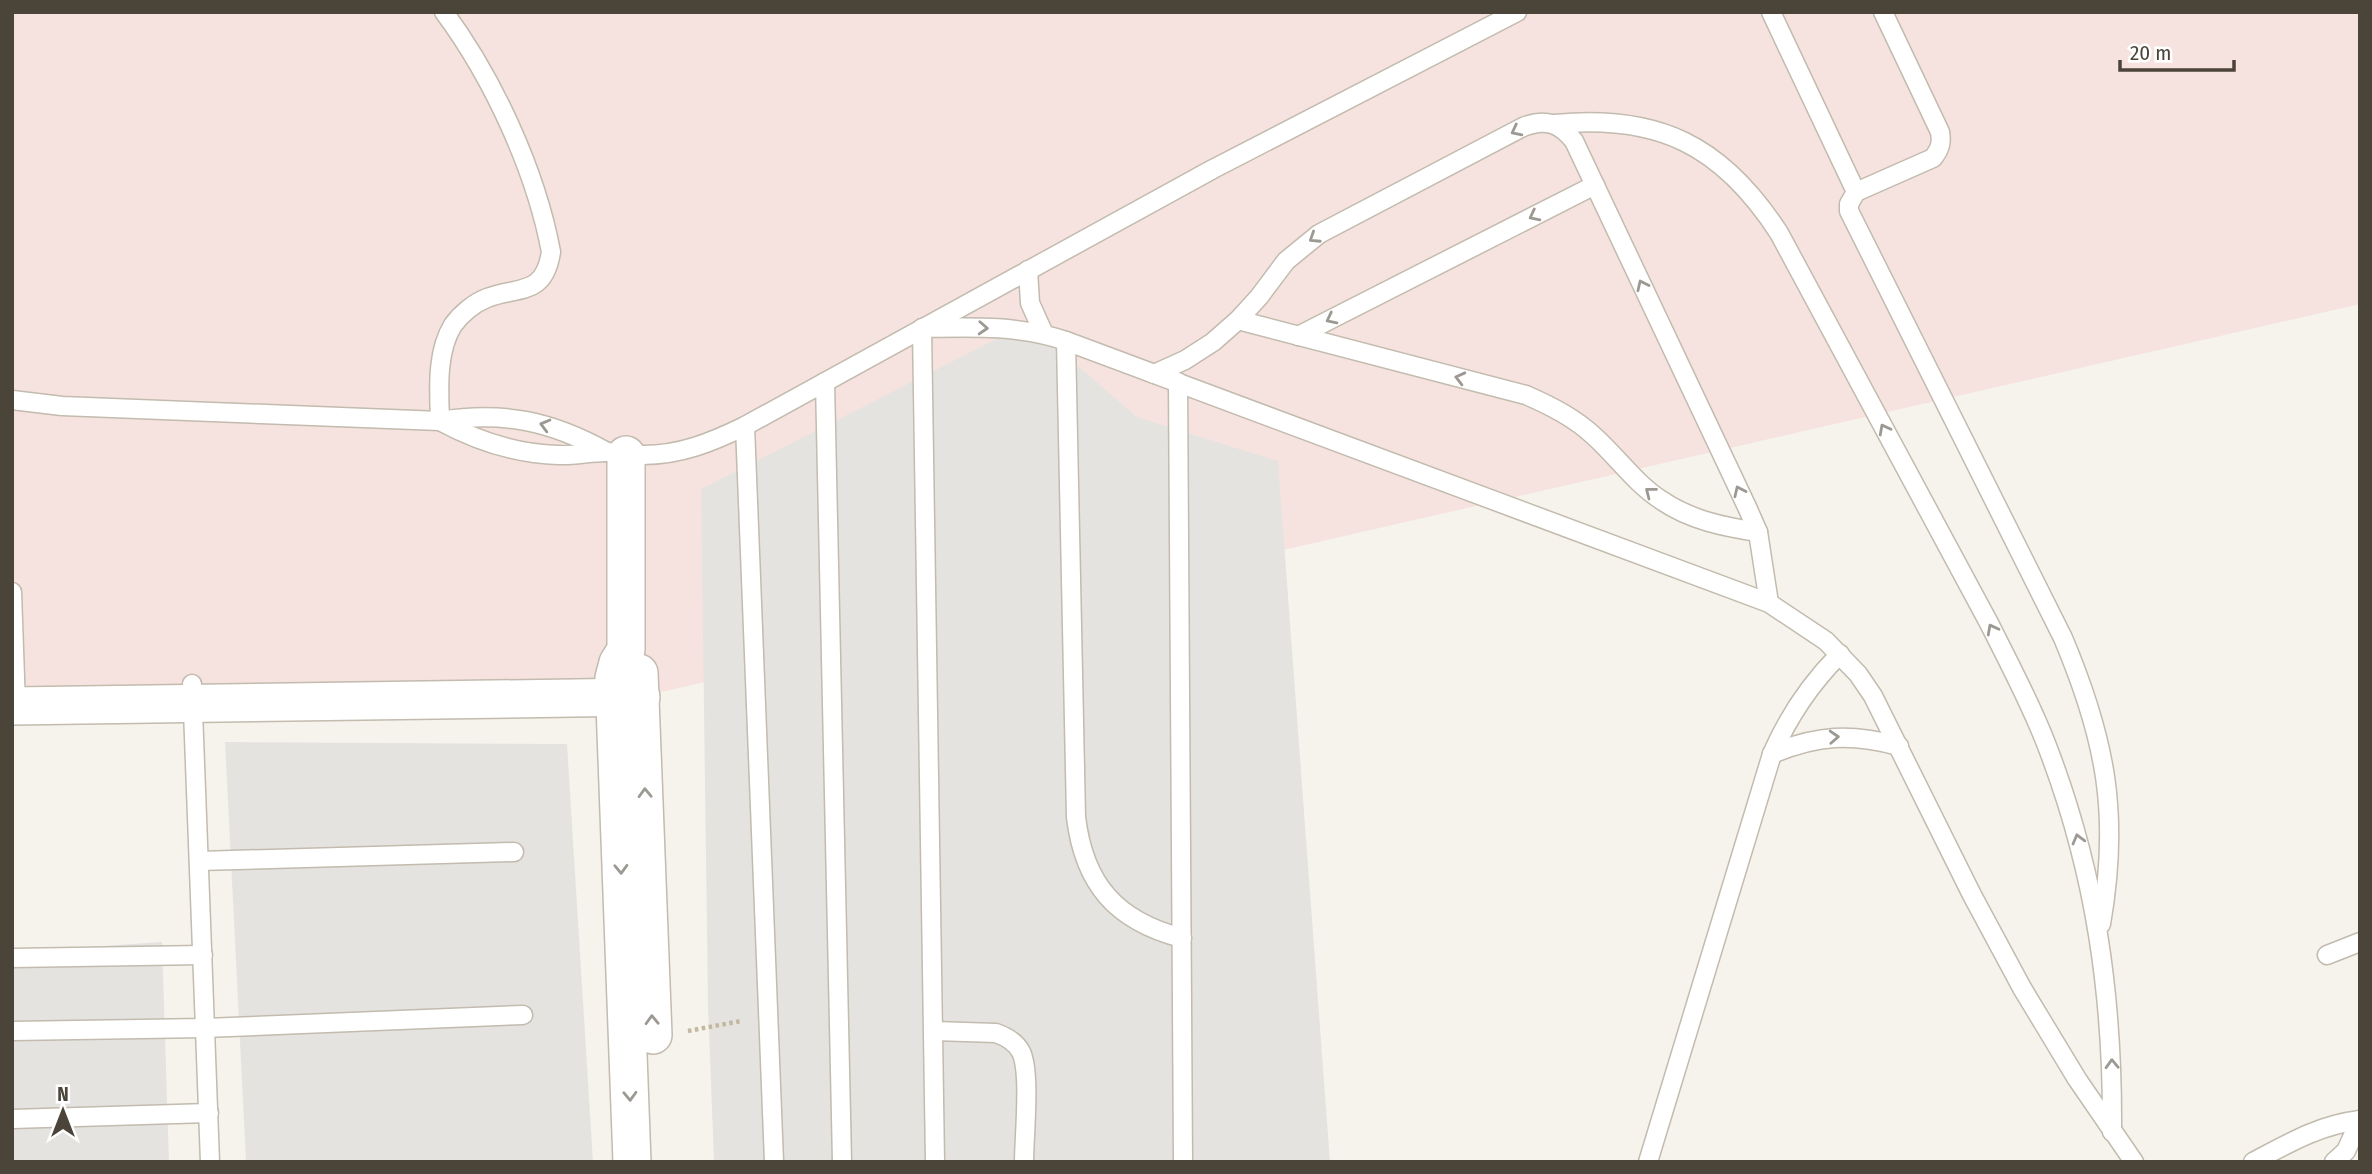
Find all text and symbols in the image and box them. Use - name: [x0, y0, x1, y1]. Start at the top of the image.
- scale bar: [2120, 28, 2234, 72]
- text: 20 m: [2130, 40, 2171, 66]
- one-way arrow: [1510, 123, 1523, 137]
- one-way arrow: [1529, 208, 1541, 221]
- one-way arrow: [1309, 229, 1322, 242]
- one-way arrow: [1636, 280, 1650, 292]
- one-way arrow: [1326, 311, 1338, 325]
- one-way arrow: [978, 321, 989, 336]
- one-way arrow: [1454, 372, 1466, 386]
- one-way arrow: [539, 418, 551, 433]
- one-way arrow: [1879, 424, 1892, 436]
- one-way arrow: [1733, 486, 1747, 498]
- one-way arrow: [1645, 487, 1658, 500]
- one-way arrow: [1986, 624, 2000, 637]
- one-way arrow: [1829, 730, 1840, 745]
- one-way arrow: [637, 787, 652, 798]
- one-way arrow: [2071, 834, 2086, 846]
- one-way arrow: [613, 864, 628, 875]
- one-way arrow: [645, 1014, 660, 1025]
- one-way arrow: [2104, 1058, 2119, 1069]
- north arrow: [28, 1076, 98, 1146]
- text: N: [57, 1083, 69, 1106]
- one-way arrow: [622, 1091, 637, 1102]

